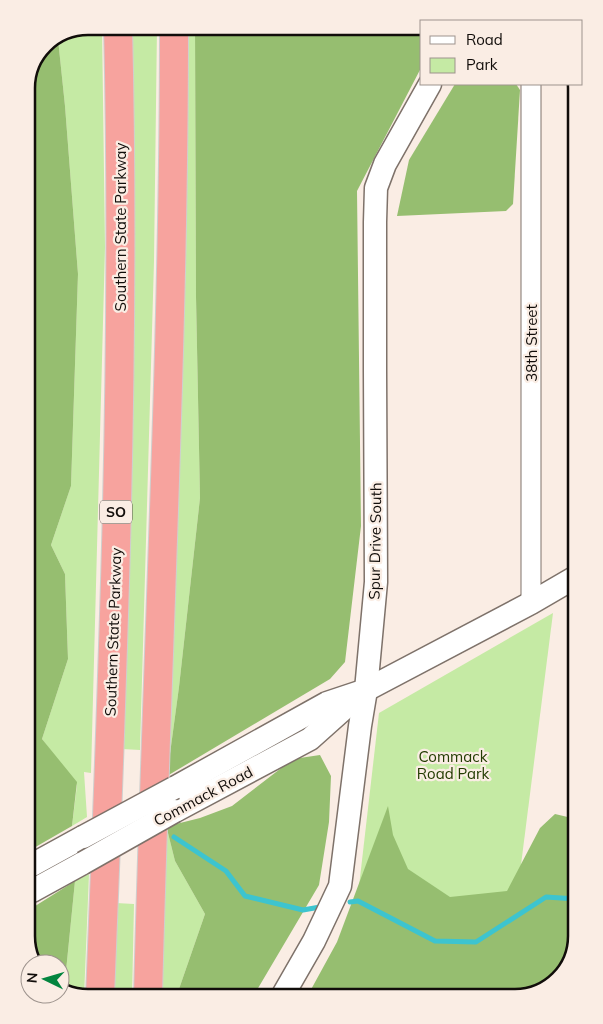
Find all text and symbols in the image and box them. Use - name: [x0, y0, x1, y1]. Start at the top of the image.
- legend: [420, 20, 583, 85]
- text: Road: [466, 30, 503, 49]
- text: Park: [466, 55, 498, 74]
- street label: Southern State Parkway: [111, 143, 130, 311]
- street label: 38th Street: [522, 304, 541, 382]
- street label: Spur Drive South: [364, 482, 386, 600]
- road number: SO: [100, 501, 132, 524]
- street label: Southern State Parkway: [101, 547, 125, 717]
- park label: Commack Road Park: [417, 747, 489, 783]
- street label: Commack Road: [150, 762, 256, 830]
- north arrow: [20, 954, 70, 1004]
- text: N: [23, 972, 41, 984]

